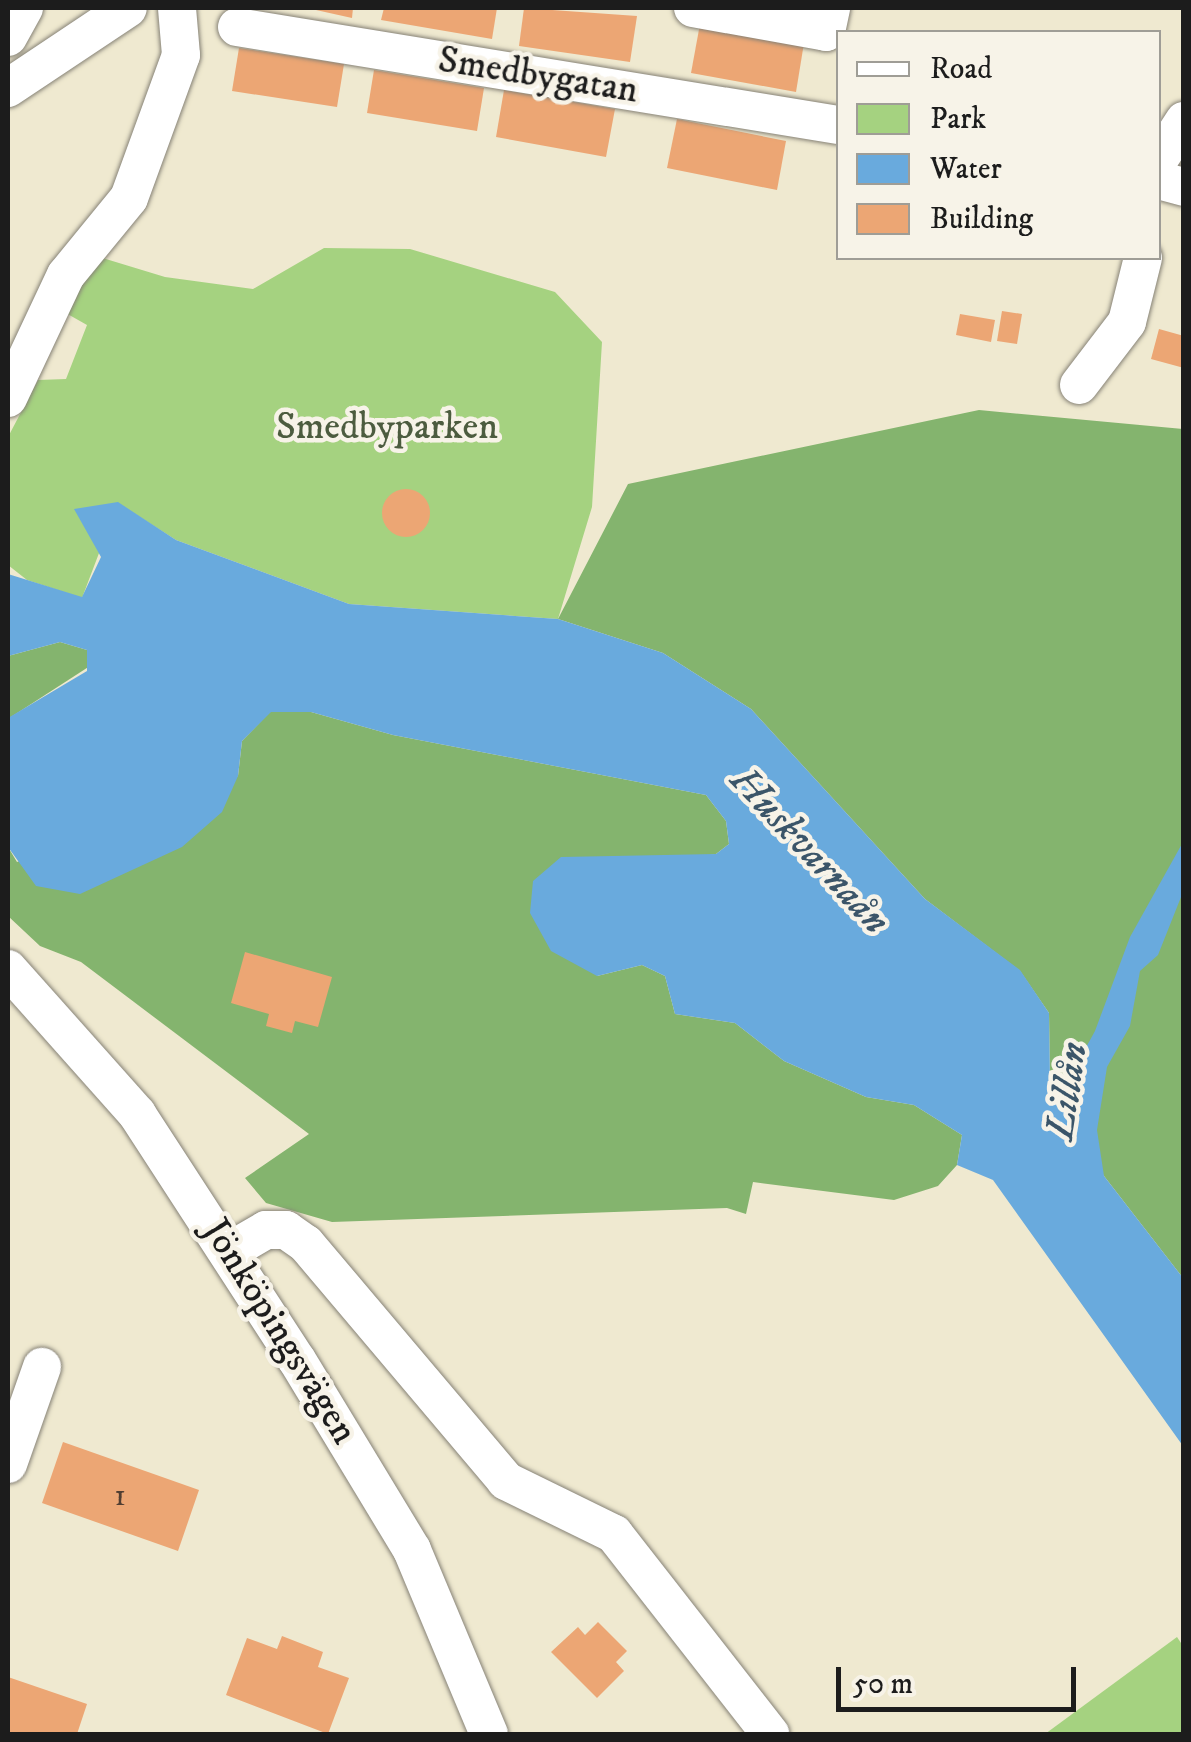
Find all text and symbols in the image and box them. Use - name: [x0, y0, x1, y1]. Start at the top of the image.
- legend: [836, 30, 1161, 260]
- street label: Smedbygatan: [435, 38, 641, 114]
- text: Road: [930, 51, 992, 88]
- text: Park: [930, 101, 986, 138]
- text: Water: [930, 151, 1002, 188]
- text: Building: [930, 201, 1033, 238]
- park label: Smedbyparken: [276, 405, 498, 451]
- water label: Huskvarnaån: [719, 757, 899, 945]
- water label: Lillån: [1037, 1039, 1099, 1143]
- street label: Jönköpingsvägen: [192, 1211, 366, 1453]
- house number: 1: [114, 1477, 126, 1515]
- scale bar: [841, 1647, 1081, 1709]
- text: 50 m: [853, 1666, 913, 1703]

